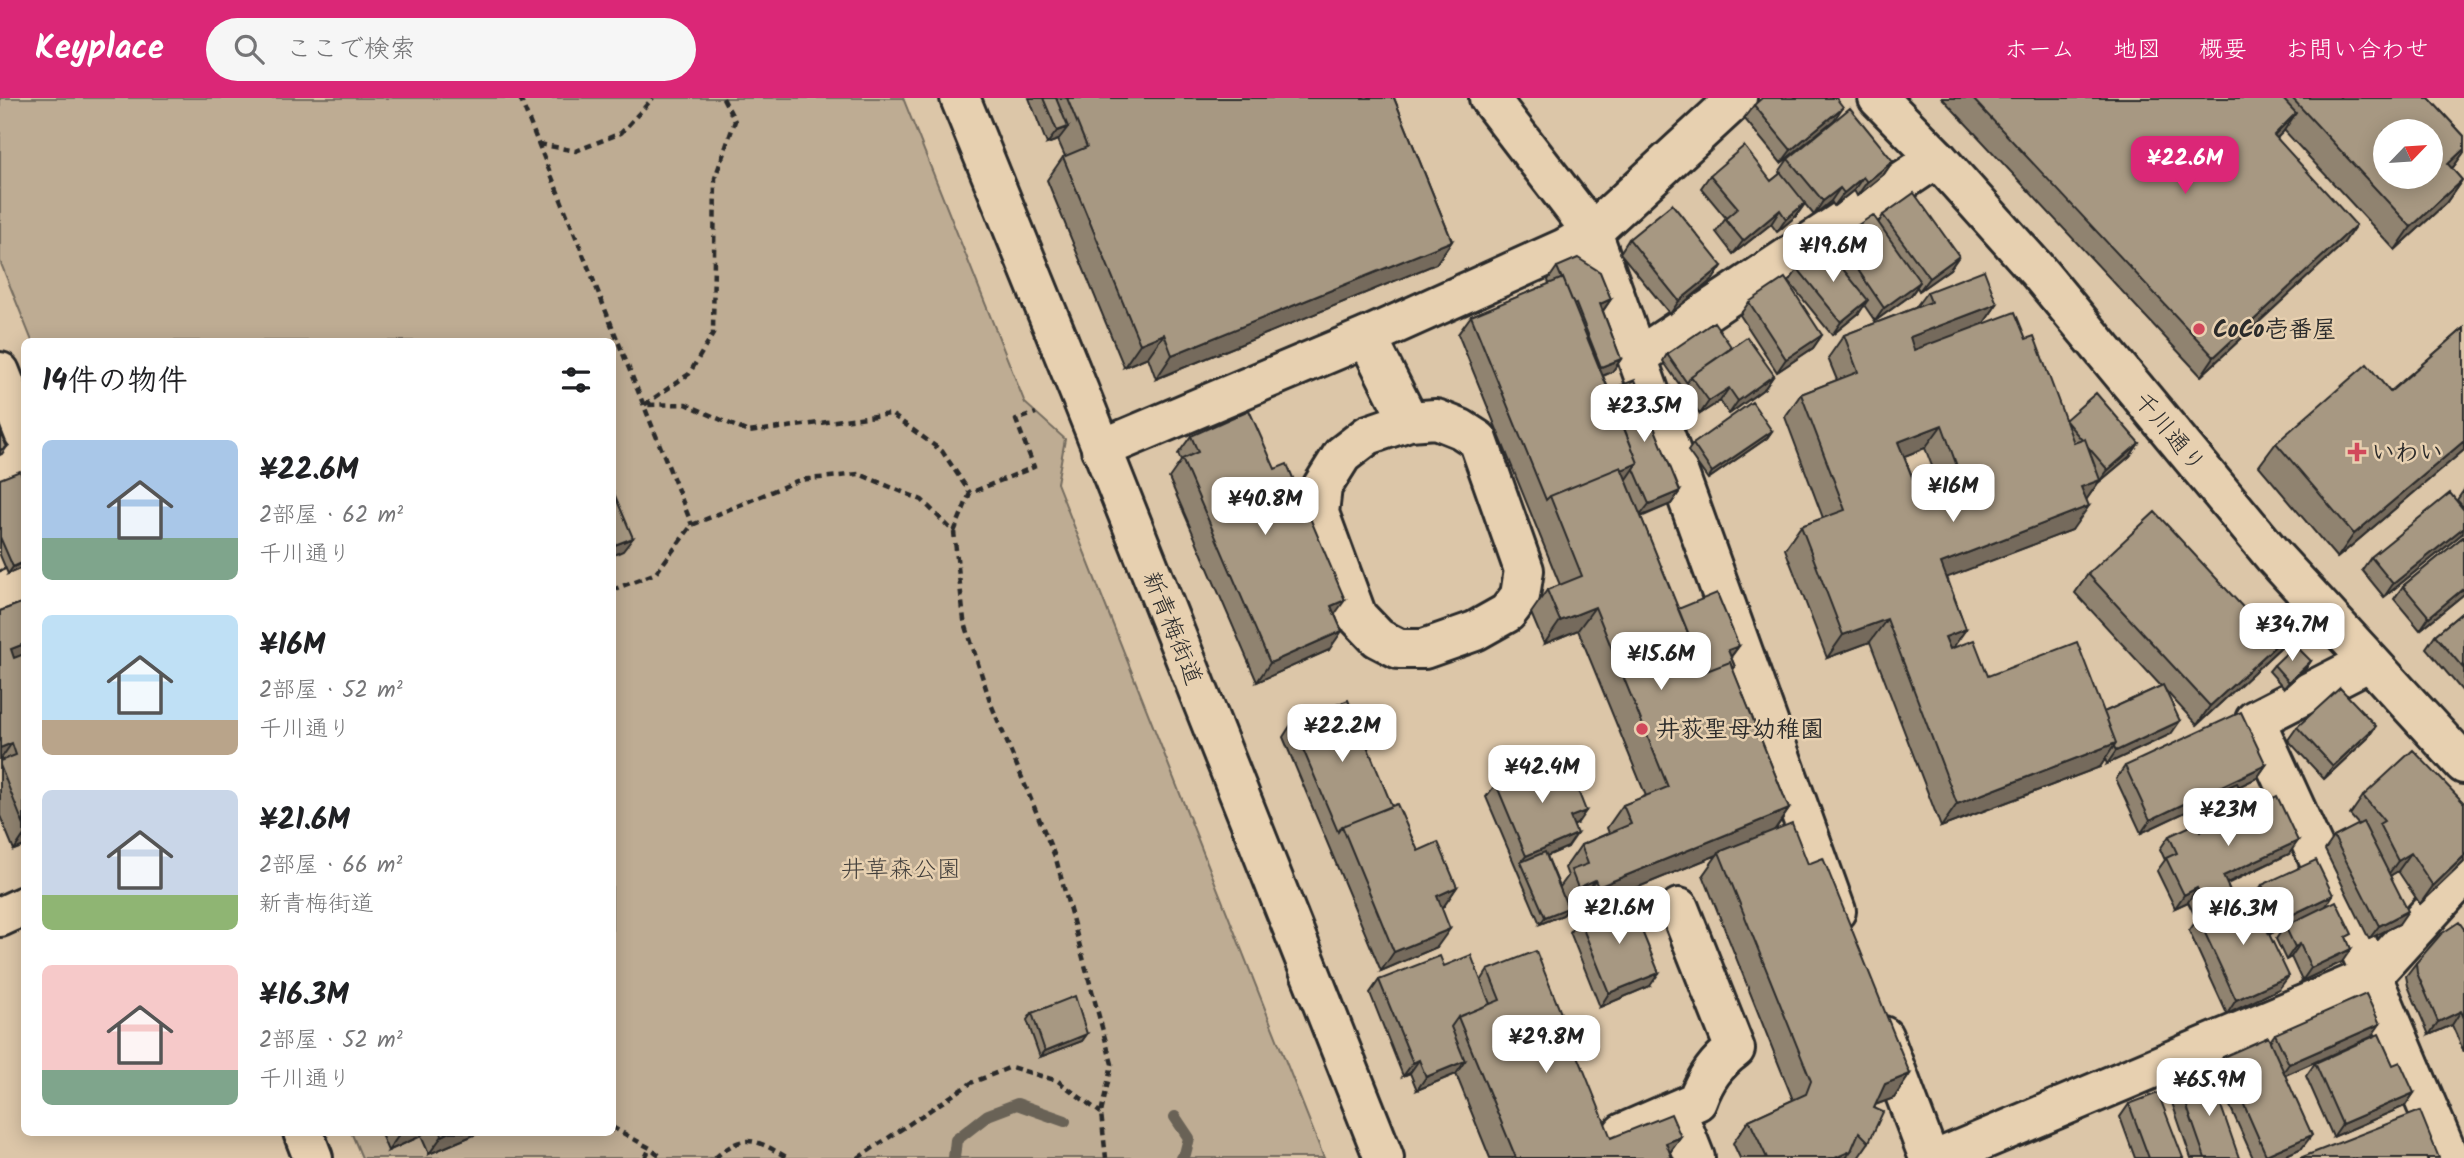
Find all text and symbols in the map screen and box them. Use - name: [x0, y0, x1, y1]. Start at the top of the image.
- search box: [206, 18, 696, 81]
- text: Keyplace: [35, 23, 164, 76]
- text: ここで検索: [286, 29, 416, 71]
- icon: search: [230, 30, 268, 68]
- text: ホーム: [2004, 31, 2075, 70]
- text: 地図: [2113, 31, 2161, 70]
- text: 概要: [2199, 31, 2247, 70]
- text: お問い合わせ: [2285, 31, 2429, 70]
- north arrow: [2373, 119, 2443, 189]
- map controls: [2373, 119, 2443, 189]
- pin: ¥22.6M: [2128, 136, 2242, 196]
- text: ¥22.6M: [2147, 141, 2223, 177]
- pin: ¥19.6M: [1776, 225, 1890, 284]
- text: ¥19.6M: [1799, 229, 1867, 265]
- place label: CoCo壱番屋: [2213, 311, 2337, 350]
- marker: CoCo壱番屋: [2191, 321, 2207, 337]
- text: 14件の物件: [42, 358, 187, 406]
- icon: filters: [557, 361, 595, 399]
- pin: ¥23.5M: [1587, 384, 1701, 444]
- street label: 千川通り: [2123, 384, 2215, 482]
- text: ¥23.5M: [1607, 389, 1681, 425]
- place label: いわい: [2371, 434, 2443, 473]
- marker: いわい: [2349, 444, 2365, 460]
- text: ¥22.6M: [259, 447, 358, 495]
- pin: ¥16M: [1912, 464, 1994, 524]
- icon: home: [98, 468, 182, 552]
- text: ¥16M: [1928, 469, 1978, 505]
- pin: ¥40.8M: [1208, 478, 1322, 537]
- text: ¥40.8M: [1228, 482, 1302, 518]
- text: 2部屋 · 62 m²: [259, 498, 403, 534]
- text: 千川通り: [259, 537, 351, 573]
- street label: 新青梅街道: [1131, 566, 1212, 691]
- pin: ¥34.7M: [2235, 603, 2349, 663]
- text: ¥34.7M: [2256, 608, 2328, 644]
- text: ¥16M: [259, 622, 325, 670]
- pin: ¥15.6M: [1604, 632, 1718, 692]
- text: ¥15.6M: [1627, 637, 1695, 673]
- icon: home: [98, 643, 182, 727]
- text: 2部屋 · 52 m²: [259, 673, 403, 709]
- pin: ¥22.2M: [1285, 704, 1399, 764]
- text: ¥22.2M: [1303, 709, 1381, 745]
- place label: 井荻聖母幼稚園: [1656, 711, 1824, 750]
- text: 千川通り: [259, 712, 351, 748]
- marker: 井荻聖母幼稚園: [1634, 721, 1650, 737]
- pin: ¥42.4M: [1485, 746, 1599, 805]
- text: ¥42.4M: [1504, 750, 1580, 786]
- pin: ¥23M: [2187, 788, 2269, 848]
- text: ¥23M: [2199, 793, 2257, 829]
- text: ¥21.6M: [259, 797, 350, 845]
- icon: home: [98, 818, 182, 902]
- text: 2部屋 · 66 m²: [259, 848, 402, 884]
- park label: 井草森公園: [841, 851, 961, 890]
- pin: ¥21.6M: [1562, 886, 1676, 946]
- text: 新青梅街道: [259, 887, 374, 923]
- pin: ¥16.3M: [2186, 888, 2300, 947]
- text: ¥21.6M: [1584, 891, 1654, 927]
- text: ¥16.3M: [2209, 892, 2277, 928]
- text: ¥16.3M: [259, 972, 349, 1020]
- icon: home: [98, 993, 182, 1077]
- pin: ¥29.8M: [1489, 1016, 1603, 1075]
- text: ¥29.8M: [1508, 1020, 1584, 1056]
- text: 2部屋 · 52 m²: [259, 1023, 403, 1059]
- pin: ¥65.9M: [2152, 1058, 2266, 1118]
- text: 千川通り: [259, 1062, 351, 1098]
- text: ¥65.9M: [2173, 1063, 2245, 1099]

